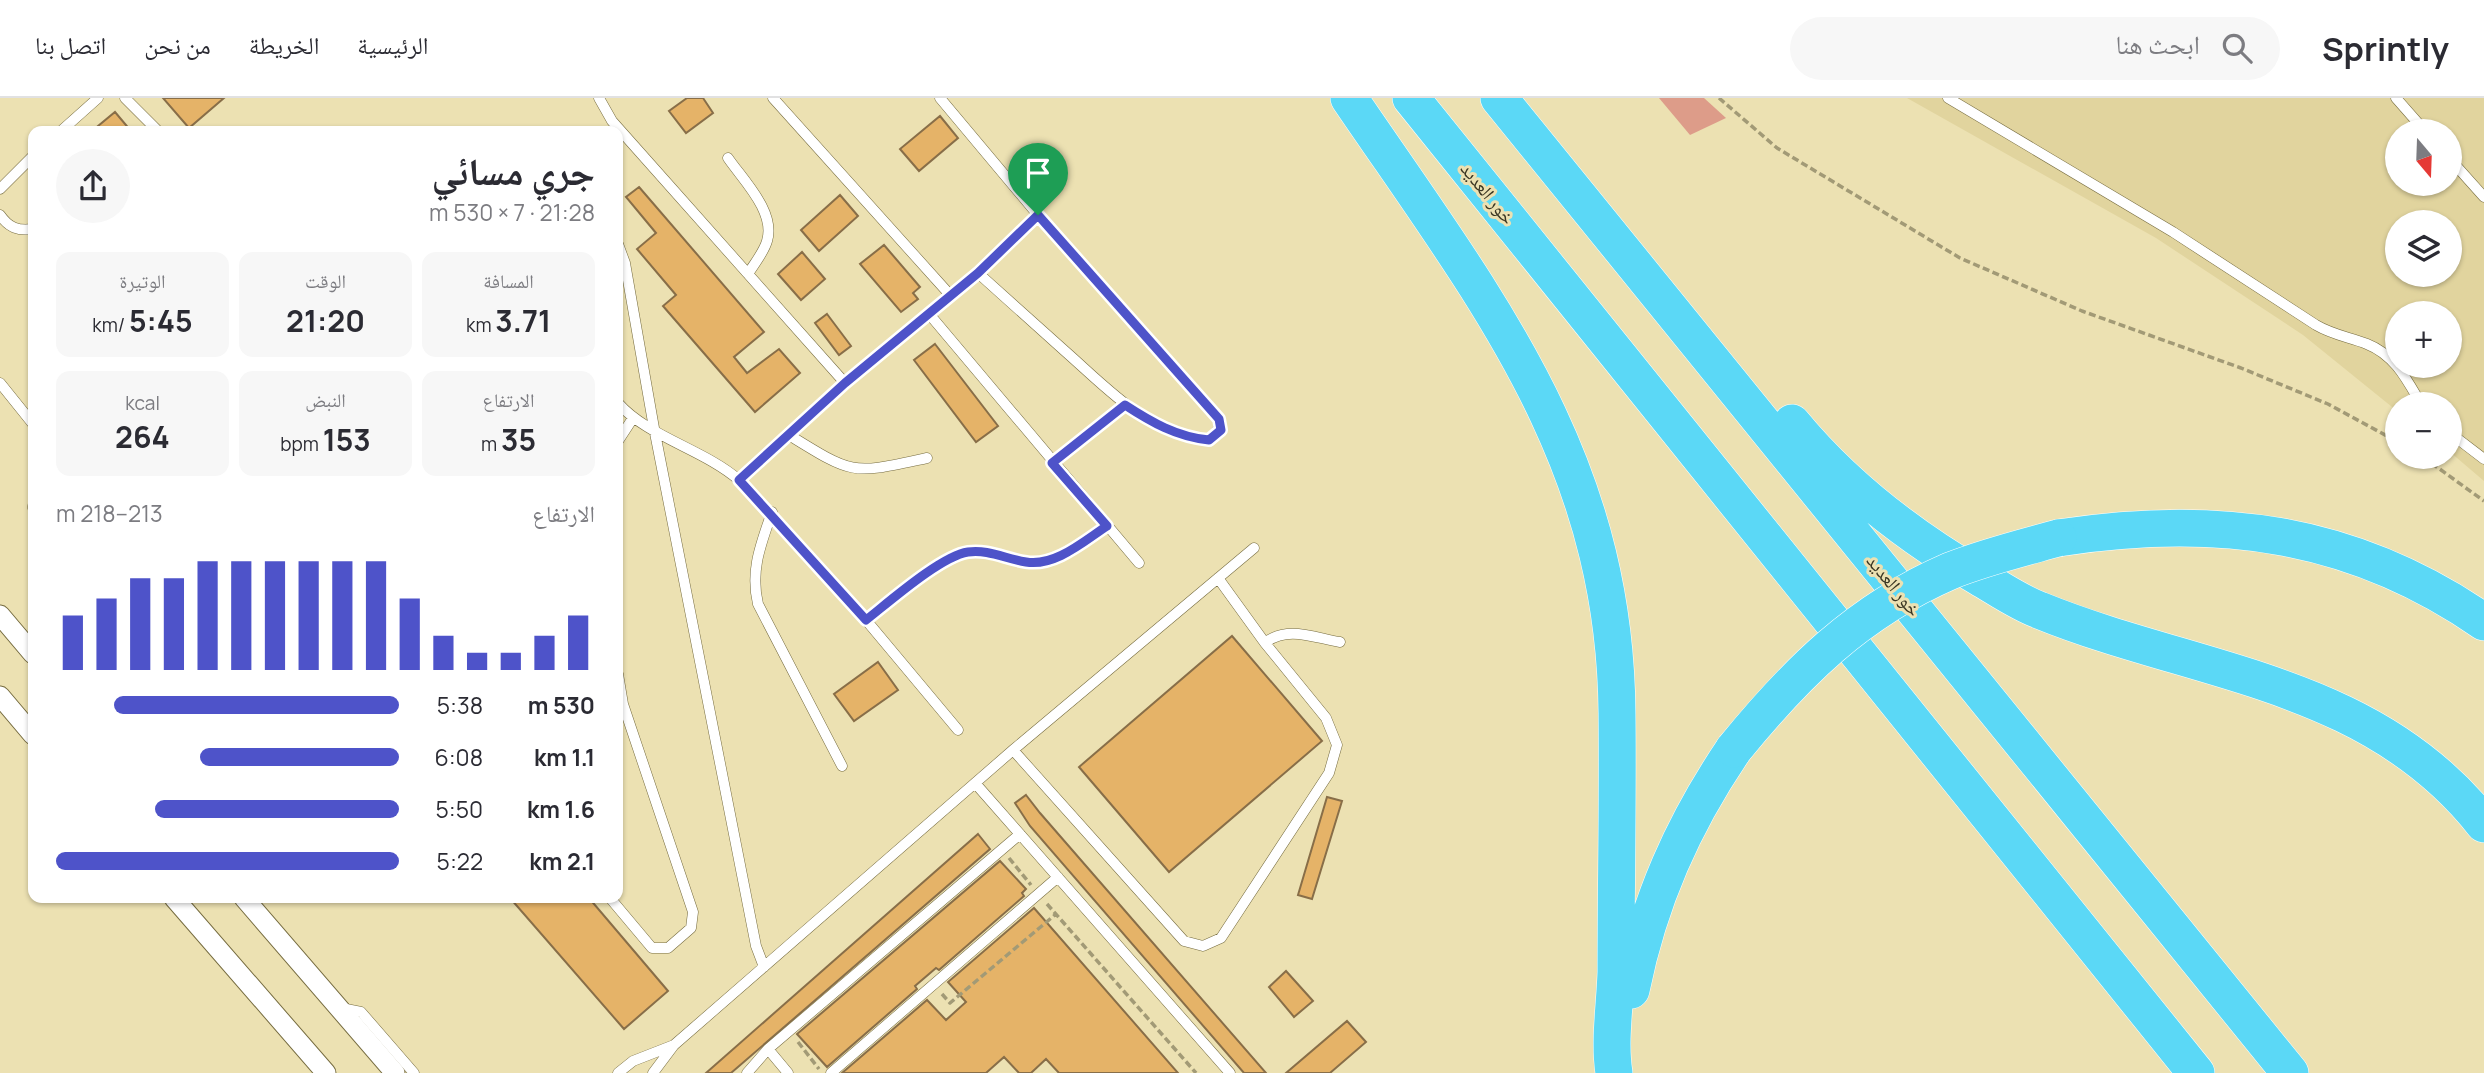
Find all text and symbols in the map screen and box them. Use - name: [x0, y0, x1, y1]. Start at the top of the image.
- search box: [1790, 17, 2280, 80]
- text: ابحث هنا: [2115, 26, 2200, 62]
- text: Sprintly: [2322, 26, 2449, 71]
- text: اتصل بنا: [35, 28, 106, 61]
- text: من نحن: [144, 28, 211, 61]
- text: الخريطة: [249, 28, 319, 61]
- text: الرئيسية: [357, 28, 429, 61]
- icon: search: [2218, 29, 2256, 67]
- north arrow: [2385, 119, 2462, 196]
- map controls: [2385, 119, 2462, 469]
- pin: [1008, 143, 1068, 215]
- text: جري مسائي: [431, 144, 595, 196]
- button: share: [56, 149, 130, 223]
- icon: arrive: [1019, 154, 1057, 192]
- street label: خور العديد: [1455, 156, 1521, 230]
- text: 21:28 · 7 × 530 m: [429, 196, 595, 228]
- button: layers: [2385, 210, 2462, 287]
- text: الوتيرة: [119, 268, 166, 294]
- text: الوقت: [305, 268, 346, 294]
- text: المسافة: [483, 268, 534, 294]
- text: 5:45: [129, 300, 193, 341]
- text: 21:20: [286, 300, 365, 341]
- text: 3.71: [495, 300, 551, 341]
- button: +: [2385, 301, 2462, 378]
- text: /km: [92, 312, 129, 338]
- text: km: [466, 312, 495, 338]
- text: النبض: [305, 387, 346, 413]
- text: الارتفاع: [483, 387, 534, 413]
- text: kcal: [125, 390, 160, 416]
- button: −: [2385, 392, 2462, 469]
- text: 264: [115, 416, 170, 457]
- text: 153: [323, 419, 371, 460]
- text: 35: [501, 419, 536, 460]
- text: bpm: [280, 431, 323, 457]
- text: m: [481, 431, 501, 457]
- text: 213–218 m: [56, 497, 163, 529]
- text: الارتفاع: [532, 497, 595, 529]
- street label: خور العديد: [1861, 548, 1927, 622]
- text: 5:38: [437, 689, 483, 721]
- text: 530 m: [528, 689, 595, 721]
- text: 6:08: [434, 741, 483, 773]
- text: 1.1 km: [534, 741, 595, 773]
- text: 5:50: [436, 793, 483, 825]
- text: 1.6 km: [527, 793, 595, 825]
- text: 5:22: [437, 845, 483, 877]
- text: 2.1 km: [529, 845, 595, 877]

